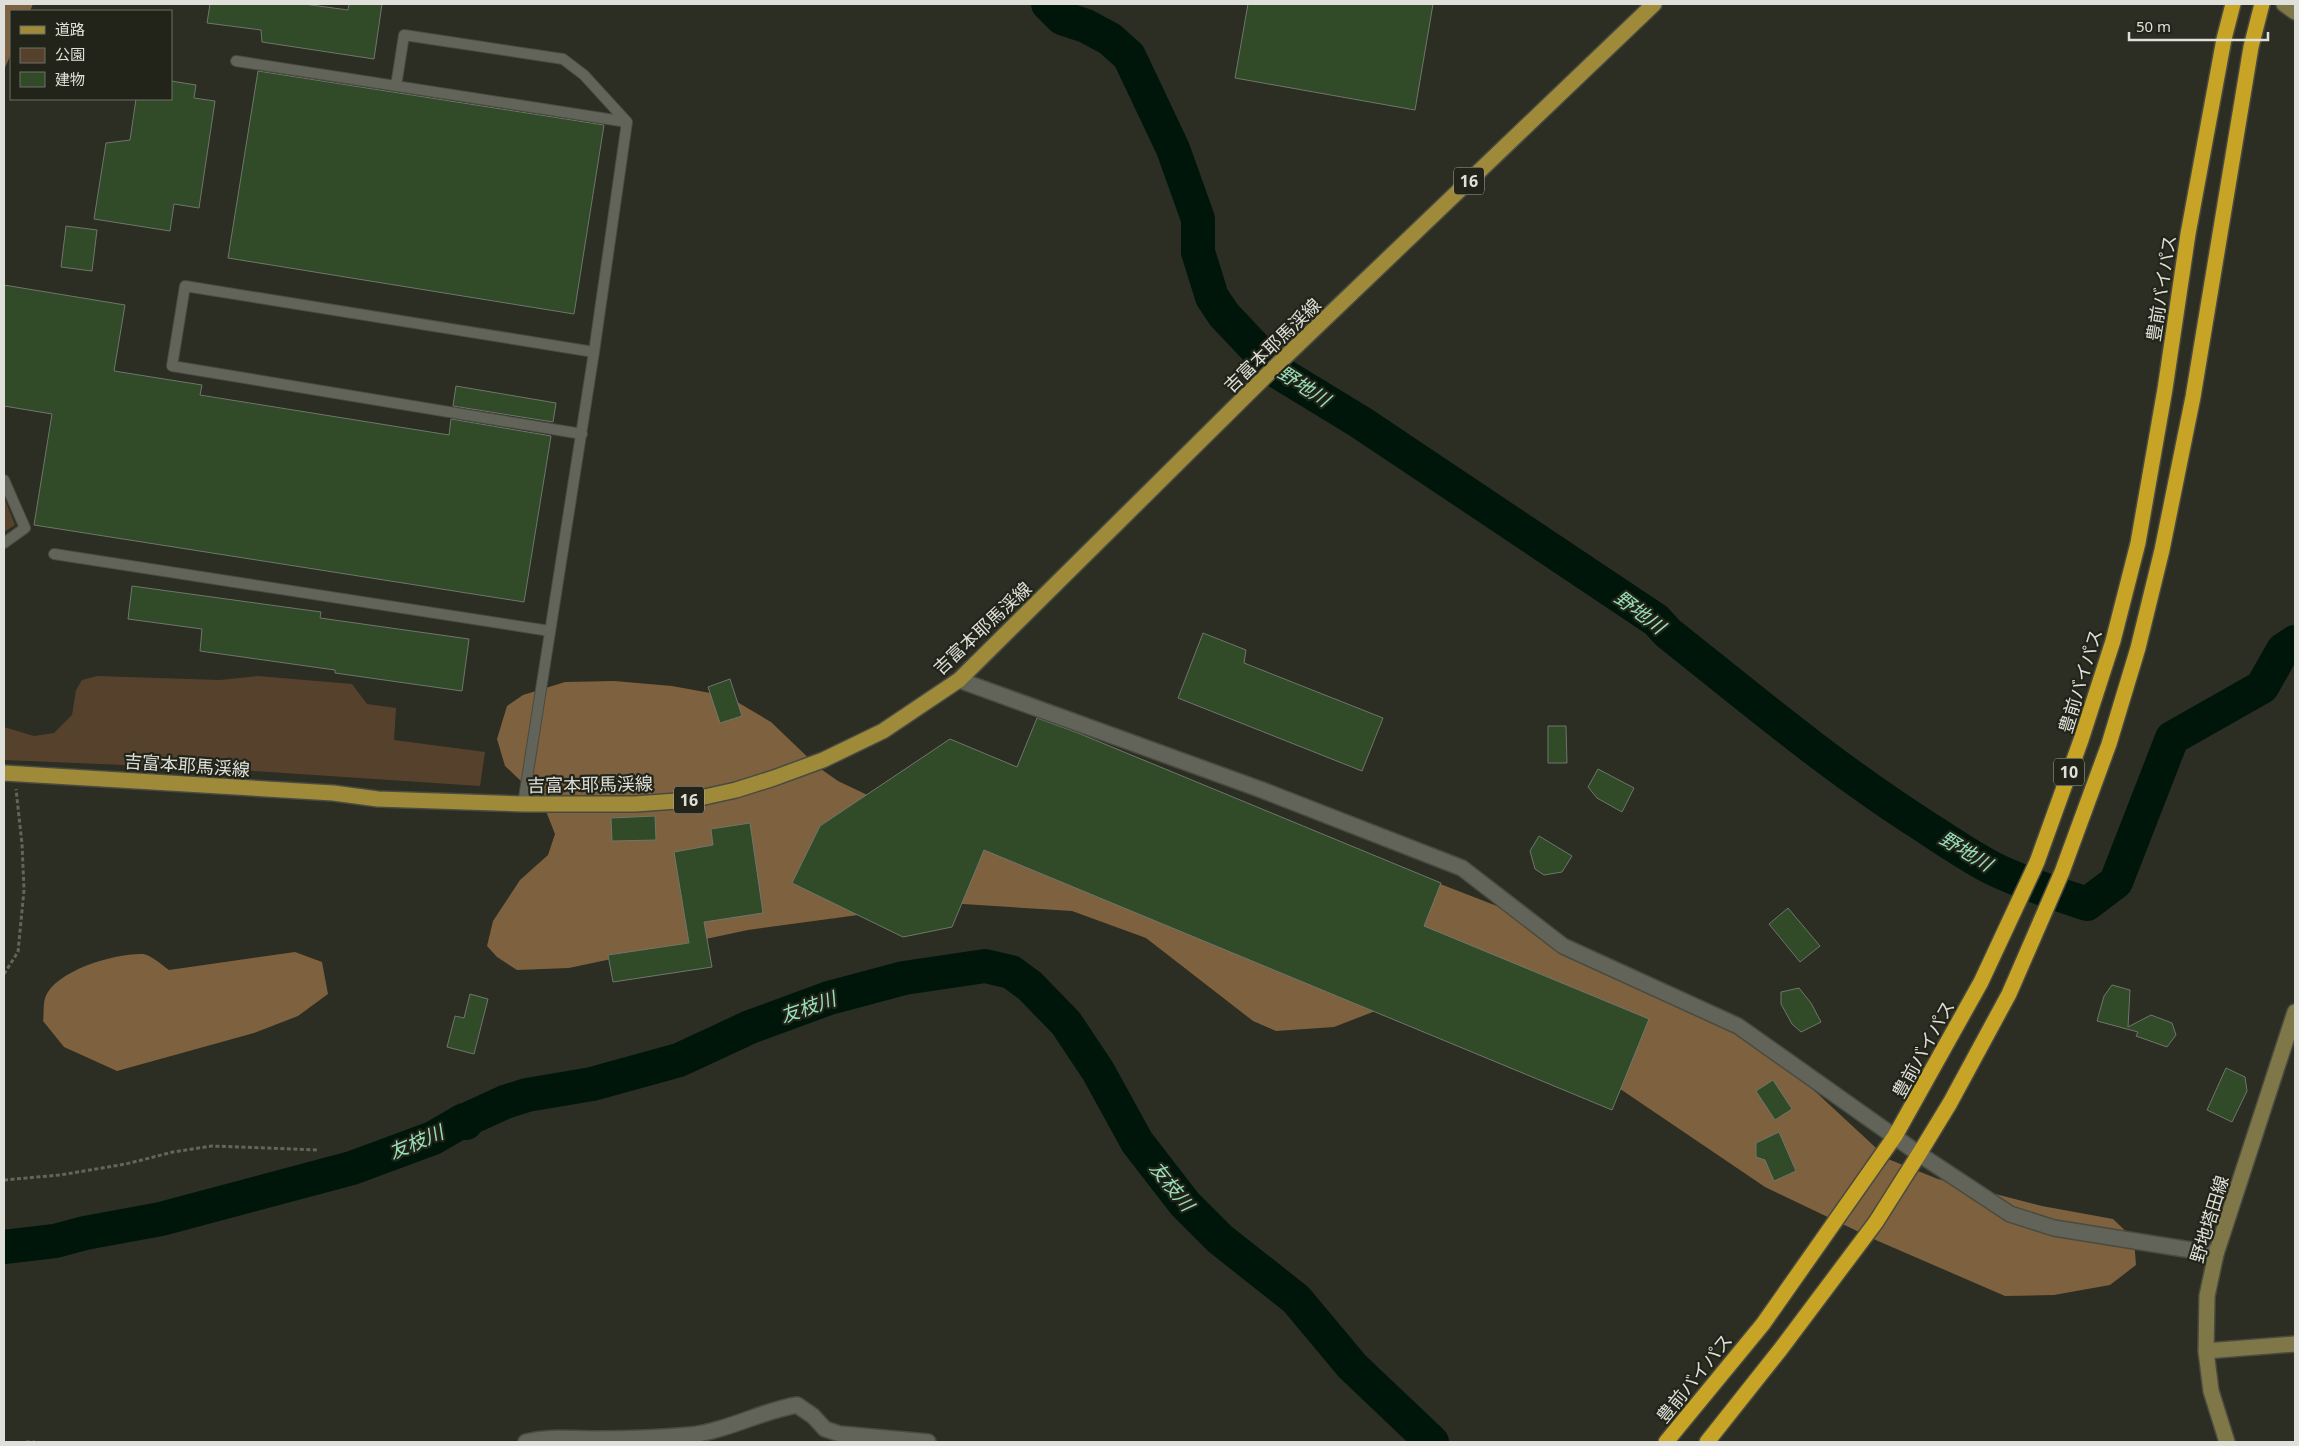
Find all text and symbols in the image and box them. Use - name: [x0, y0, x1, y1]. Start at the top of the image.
- legend: [10, 10, 172, 100]
- scale bar: [2129, 10, 2268, 42]
- text: 50 m: [2136, 16, 2171, 36]
- text: 道路: [55, 19, 85, 39]
- text: 公園: [55, 44, 85, 64]
- text: 建物: [55, 69, 85, 89]
- road number: 16: [1454, 168, 1484, 195]
- street label: 豊前バイパス: [2141, 233, 2181, 343]
- street label: 吉富本耶馬渓線: [1218, 293, 1326, 397]
- water label: 野地川: [1273, 360, 1337, 414]
- street label: 吉富本耶馬渓線: [928, 576, 1036, 680]
- water label: 野地川: [1609, 584, 1672, 641]
- street label: 豊前バイパス: [2053, 626, 2107, 736]
- street label: 吉富本耶馬渓線: [123, 749, 251, 781]
- road number: 10: [2054, 759, 2084, 786]
- street label: 吉富本耶馬渓線: [527, 771, 653, 797]
- road number: 16: [674, 786, 704, 814]
- water label: 野地川: [1935, 825, 1999, 878]
- water label: 友枝川: [777, 985, 841, 1029]
- street label: 豊前バイパス: [1886, 996, 1960, 1102]
- water label: 友枝川: [385, 1118, 449, 1165]
- water label: 友枝川: [1144, 1156, 1201, 1218]
- street label: 野地塔田線: [2184, 1172, 2234, 1266]
- street label: 豊前バイパス: [1651, 1329, 1737, 1427]

